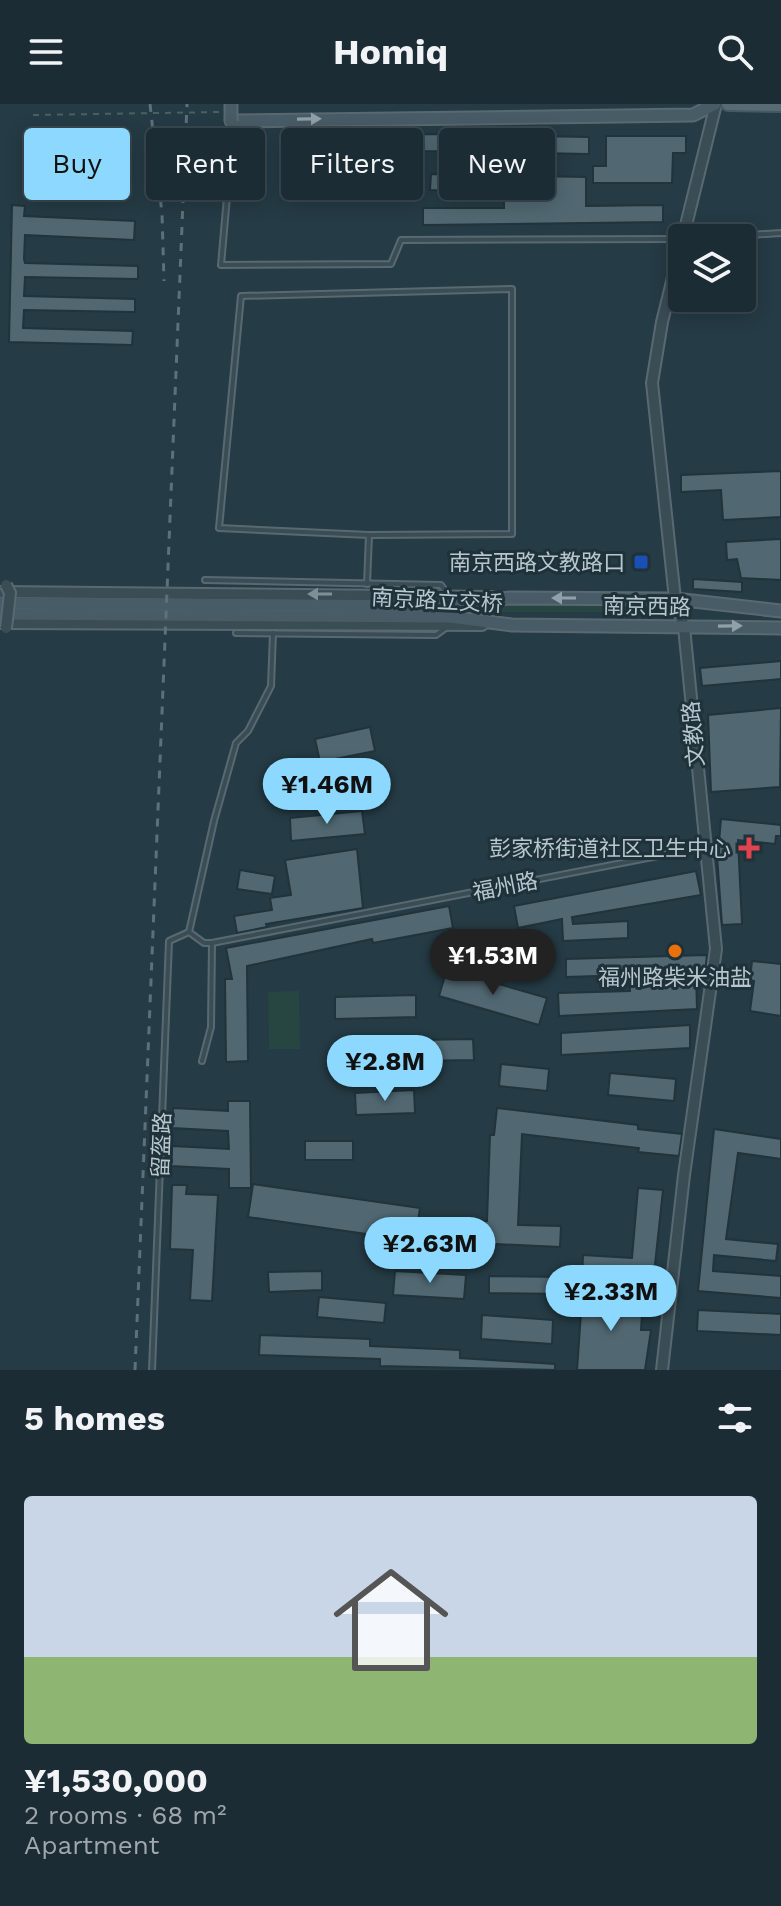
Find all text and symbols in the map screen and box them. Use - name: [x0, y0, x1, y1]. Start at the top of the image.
- icon: menu: [24, 30, 68, 74]
- icon: search: [713, 30, 757, 74]
- text: Homiq: [333, 31, 448, 73]
- one-way arrow: [297, 113, 322, 125]
- chip: Buy: [24, 128, 130, 200]
- chip: Rent: [146, 128, 265, 200]
- chip: Filters: [281, 128, 423, 200]
- chip: New: [439, 128, 555, 200]
- map controls: [668, 224, 756, 312]
- button: layers: [668, 224, 756, 312]
- place label: 南京西路文教路口: [449, 550, 625, 575]
- marker: 南京西路文教路口: [632, 553, 650, 571]
- street label: 南京路立交桥: [370, 585, 504, 616]
- one-way arrow: [307, 588, 332, 600]
- one-way arrow: [551, 592, 576, 604]
- street label: 南京西路: [603, 593, 691, 620]
- one-way arrow: [718, 620, 743, 633]
- street label: 文教路: [678, 700, 709, 768]
- pin: ¥1.46M: [262, 758, 392, 826]
- text: ¥1.46M: [281, 769, 373, 799]
- place label: 彭家桥街道社区卫生中心: [489, 836, 731, 861]
- marker: 彭家桥街道社区卫生中心: [738, 837, 760, 859]
- street label: 福州路: [470, 868, 540, 905]
- pin: ¥1.53M: [428, 929, 558, 997]
- text: ¥1.53M: [448, 940, 538, 970]
- marker: 福州路柴米油盐: [666, 942, 684, 960]
- place label: 福州路柴米油盐: [598, 965, 752, 990]
- pin: ¥2.8M: [329, 1035, 441, 1103]
- text: ¥2.8M: [345, 1046, 425, 1076]
- street label: 留盔路: [148, 1112, 175, 1178]
- pin: ¥2.63M: [365, 1217, 495, 1285]
- text: ¥2.63M: [382, 1228, 478, 1258]
- pin: ¥2.33M: [546, 1265, 676, 1333]
- text: ¥2.33M: [564, 1276, 658, 1306]
- icon: filters: [713, 1396, 757, 1440]
- text: 5 homes: [24, 1398, 165, 1438]
- icon: home: [319, 1548, 463, 1692]
- text: ¥1,530,000: [24, 1760, 208, 1800]
- text: 2 rooms · 68 m²: [24, 1800, 226, 1830]
- text: Apartment: [24, 1830, 160, 1860]

